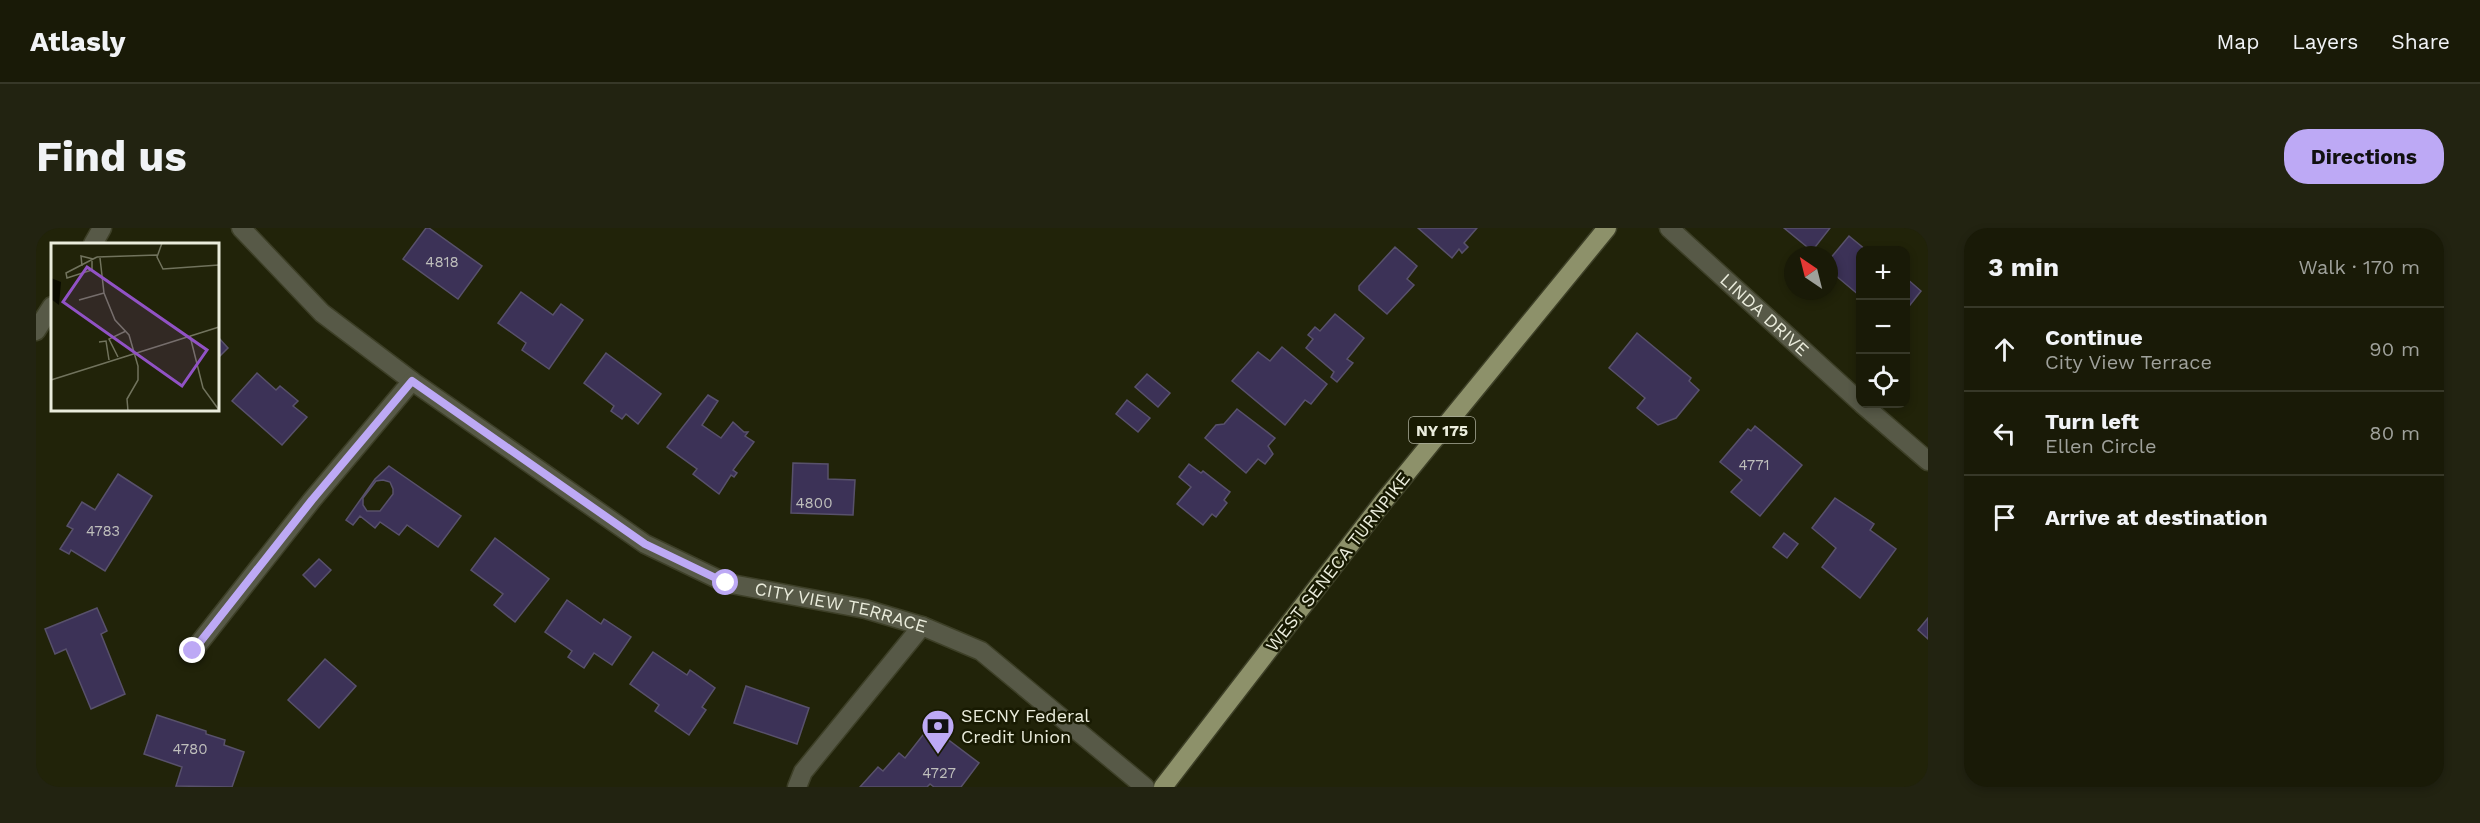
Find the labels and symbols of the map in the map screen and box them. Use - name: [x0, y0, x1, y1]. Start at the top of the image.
- inset map: [51, 243, 219, 411]
- north arrow: [1784, 246, 1838, 300]
- house number: 4818: [425, 253, 459, 271]
- street label: LINDA DRIVE: [1716, 269, 1813, 360]
- road number: NY 175: [1409, 417, 1475, 443]
- house number: 4771: [1738, 456, 1770, 474]
- street label: WEST SENECA TURNPIKE: [1261, 468, 1414, 655]
- house number: 4800: [795, 494, 833, 512]
- house number: 4783: [86, 522, 120, 540]
- route start: [712, 569, 738, 595]
- street label: CITY VIEW TERRACE: [753, 578, 930, 637]
- route end: [179, 637, 205, 663]
- place label: SECNY Federal Credit Union: [961, 705, 1090, 747]
- bank icon: SECNY Federal Credit Union: [920, 708, 956, 755]
- house number: 4780: [172, 740, 208, 758]
- house number: 4727: [922, 764, 956, 782]

